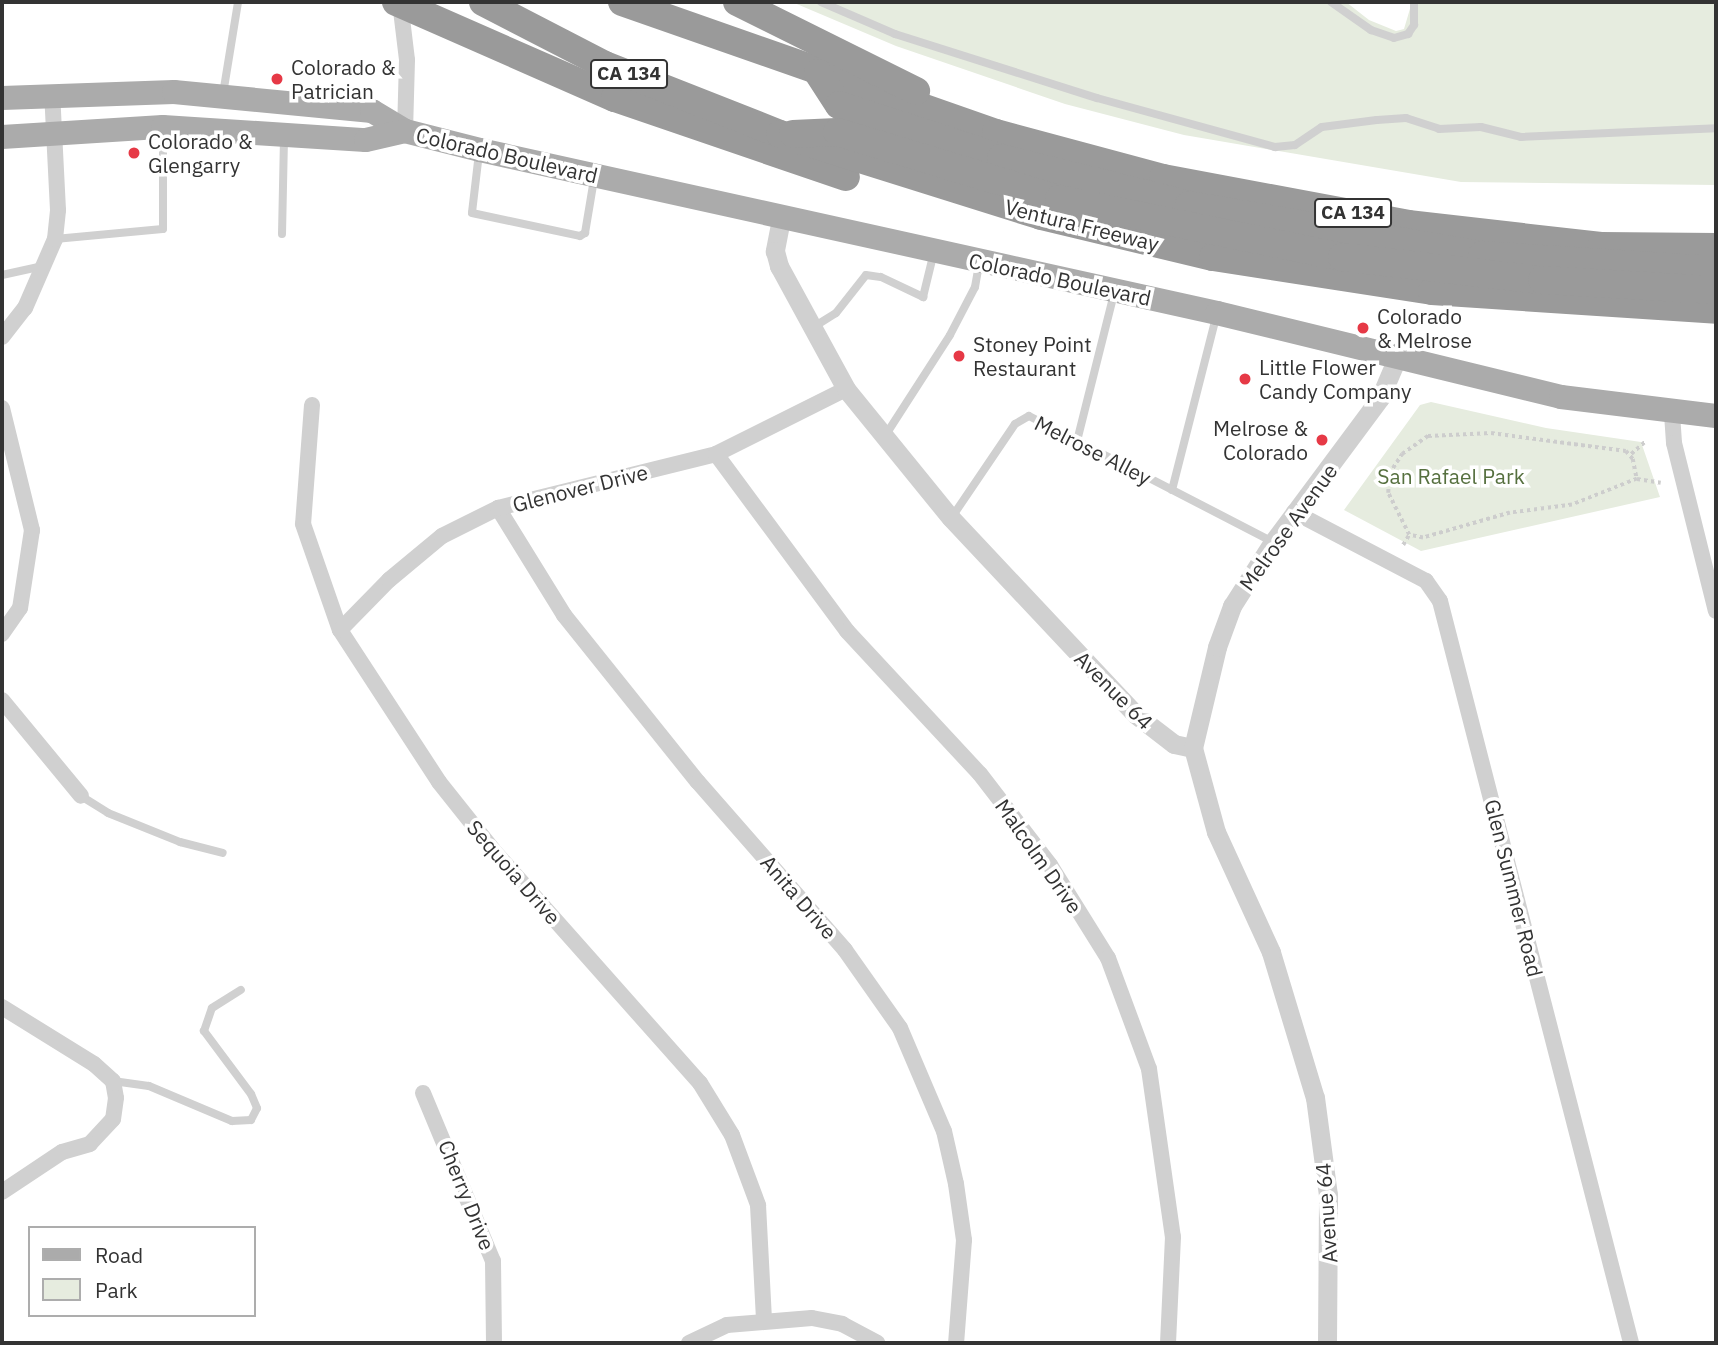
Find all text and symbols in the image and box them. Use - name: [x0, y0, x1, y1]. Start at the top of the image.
- place label: Colorado & Patrician: [291, 54, 396, 104]
- road number: CA 134: [589, 58, 669, 90]
- marker: Colorado & Patrician: [269, 71, 285, 87]
- street label: Colorado Boulevard: [414, 122, 600, 188]
- place label: Colorado & Glengarry: [148, 128, 253, 178]
- marker: Colorado & Glengarry: [126, 145, 142, 161]
- street label: Ventura Freeway: [1002, 194, 1162, 256]
- road number: CA 134: [1313, 197, 1393, 228]
- street label: Colorado Boulevard: [967, 247, 1153, 311]
- place label: Colorado & Melrose: [1377, 303, 1472, 353]
- marker: Colorado & Melrose: [1355, 320, 1371, 336]
- place label: Stoney Point Restaurant: [973, 331, 1092, 381]
- marker: Stoney Point Restaurant: [951, 348, 967, 364]
- place label: Little Flower Candy Company: [1259, 354, 1412, 404]
- marker: Little Flower Candy Company: [1237, 371, 1253, 387]
- street label: Melrose Alley: [1031, 410, 1155, 490]
- place label: Melrose & Colorado: [1213, 415, 1308, 465]
- marker: Melrose & Colorado: [1314, 432, 1330, 448]
- street label: Glenover Drive: [510, 459, 650, 517]
- street label: Melrose Avenue: [1234, 459, 1342, 595]
- park label: San Rafael Park: [1377, 463, 1525, 489]
- street label: Avenue 64: [1070, 646, 1158, 734]
- street label: Malcolm Drive: [990, 794, 1088, 918]
- street label: Glen Summer Road: [1480, 797, 1548, 979]
- street label: Sequoia Drive: [462, 815, 566, 929]
- street label: Anita Drive: [756, 850, 842, 944]
- street label: Cherry Drive: [434, 1136, 500, 1254]
- street label: Avenue 64: [1310, 1162, 1342, 1264]
- legend: [28, 1226, 256, 1317]
- text: Road: [95, 1241, 143, 1269]
- text: Park: [95, 1276, 138, 1304]

